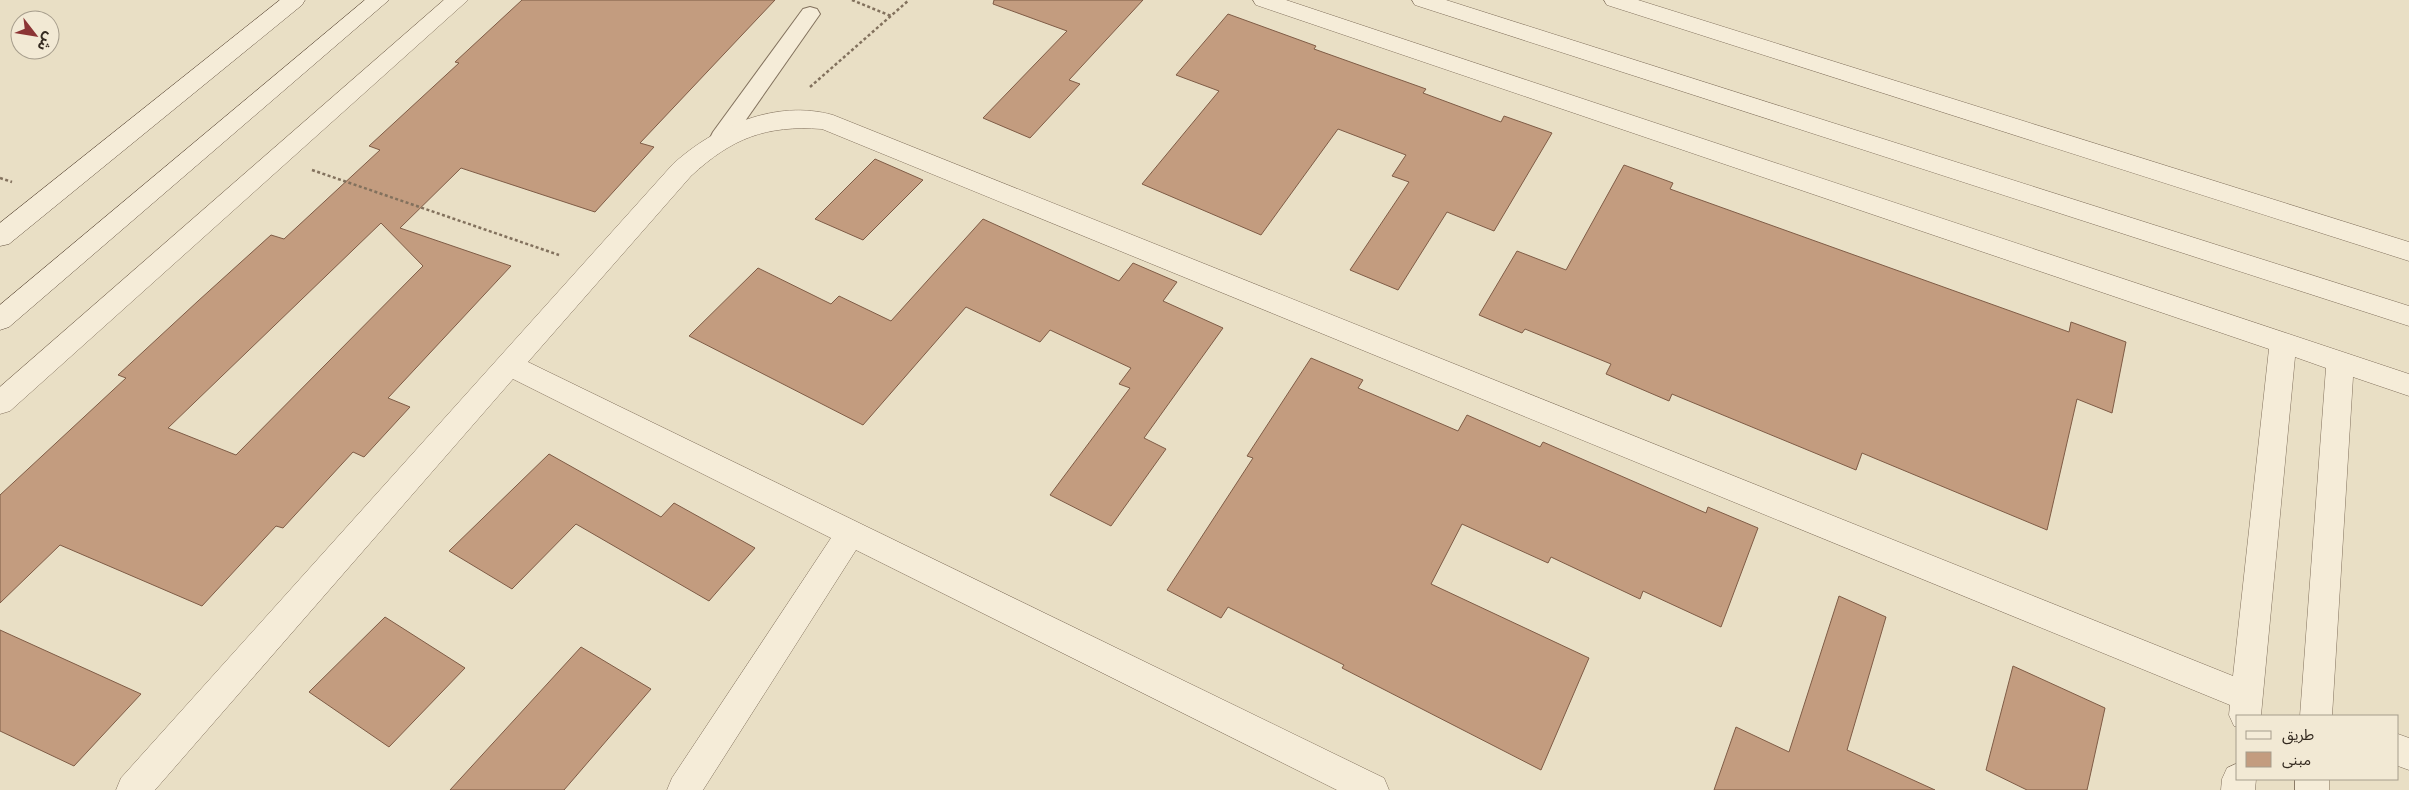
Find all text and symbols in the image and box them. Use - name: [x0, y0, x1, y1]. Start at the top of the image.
- north arrow: [10, 10, 60, 60]
- text: ش: [33, 29, 61, 56]
- legend: [2236, 715, 2399, 780]
- text: طريق: [2282, 722, 2314, 745]
- text: مبنى: [2282, 747, 2311, 770]

